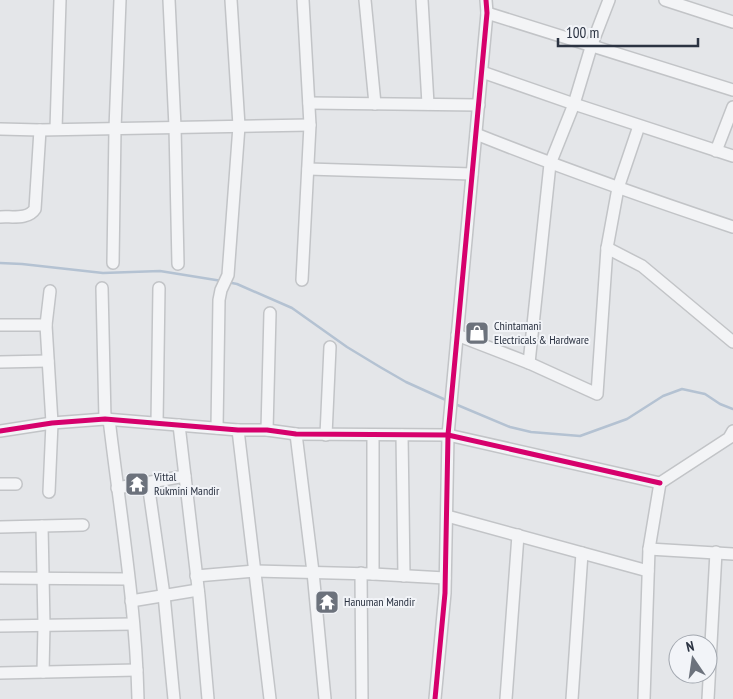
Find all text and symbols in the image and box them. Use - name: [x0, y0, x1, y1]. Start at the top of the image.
- scale bar: [558, 15, 698, 47]
- text: 100 m: [566, 23, 599, 42]
- place label: Chintamani Electricals & Hardware: [494, 318, 589, 347]
- shop icon: Chintamani Electricals & Hardware: [464, 320, 490, 346]
- place label: Vittal Rukmini Mandir: [153, 469, 220, 498]
- temple icon: Vittal Rukmini Mandir: [124, 471, 150, 497]
- temple icon: Hanuman Mandir: [314, 589, 340, 615]
- place label: Hanuman Mandir: [344, 594, 416, 609]
- north arrow: [668, 634, 718, 684]
- text: N: [684, 637, 696, 656]

